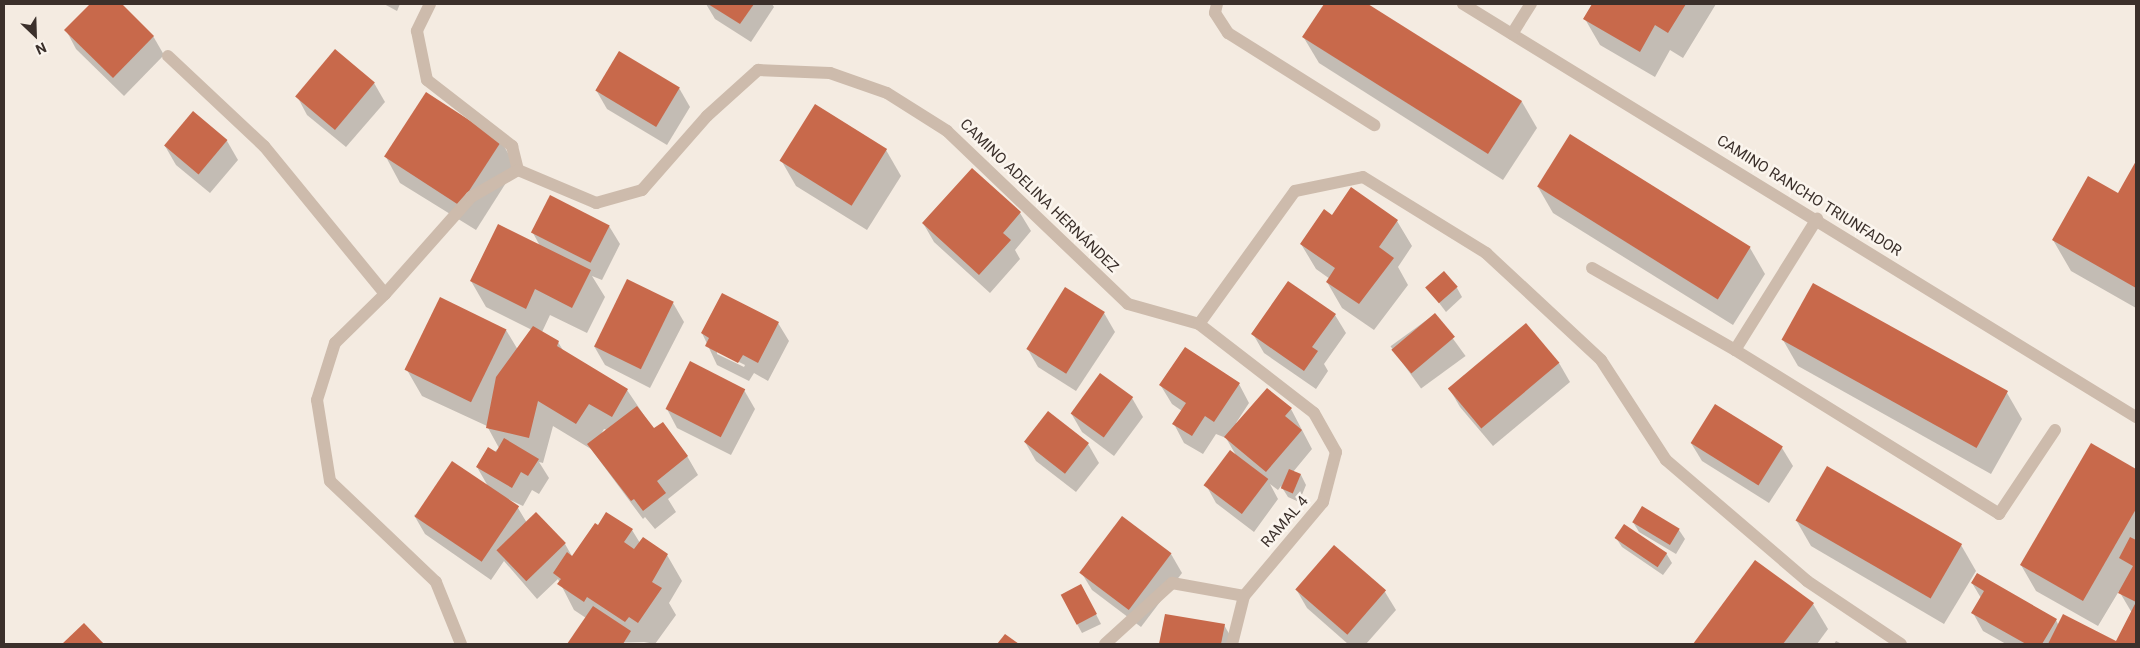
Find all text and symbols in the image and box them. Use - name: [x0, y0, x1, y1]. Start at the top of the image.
- north arrow: [10, 10, 60, 60]
- text: N: [33, 39, 49, 58]
- street label: CAMINO ADELINA HERNÁNDEZ: [956, 115, 1122, 277]
- street label: CAMINO RANCHO TRIUNFADOR: [1713, 131, 1905, 261]
- street label: RAMAL 4: [1258, 493, 1312, 551]

